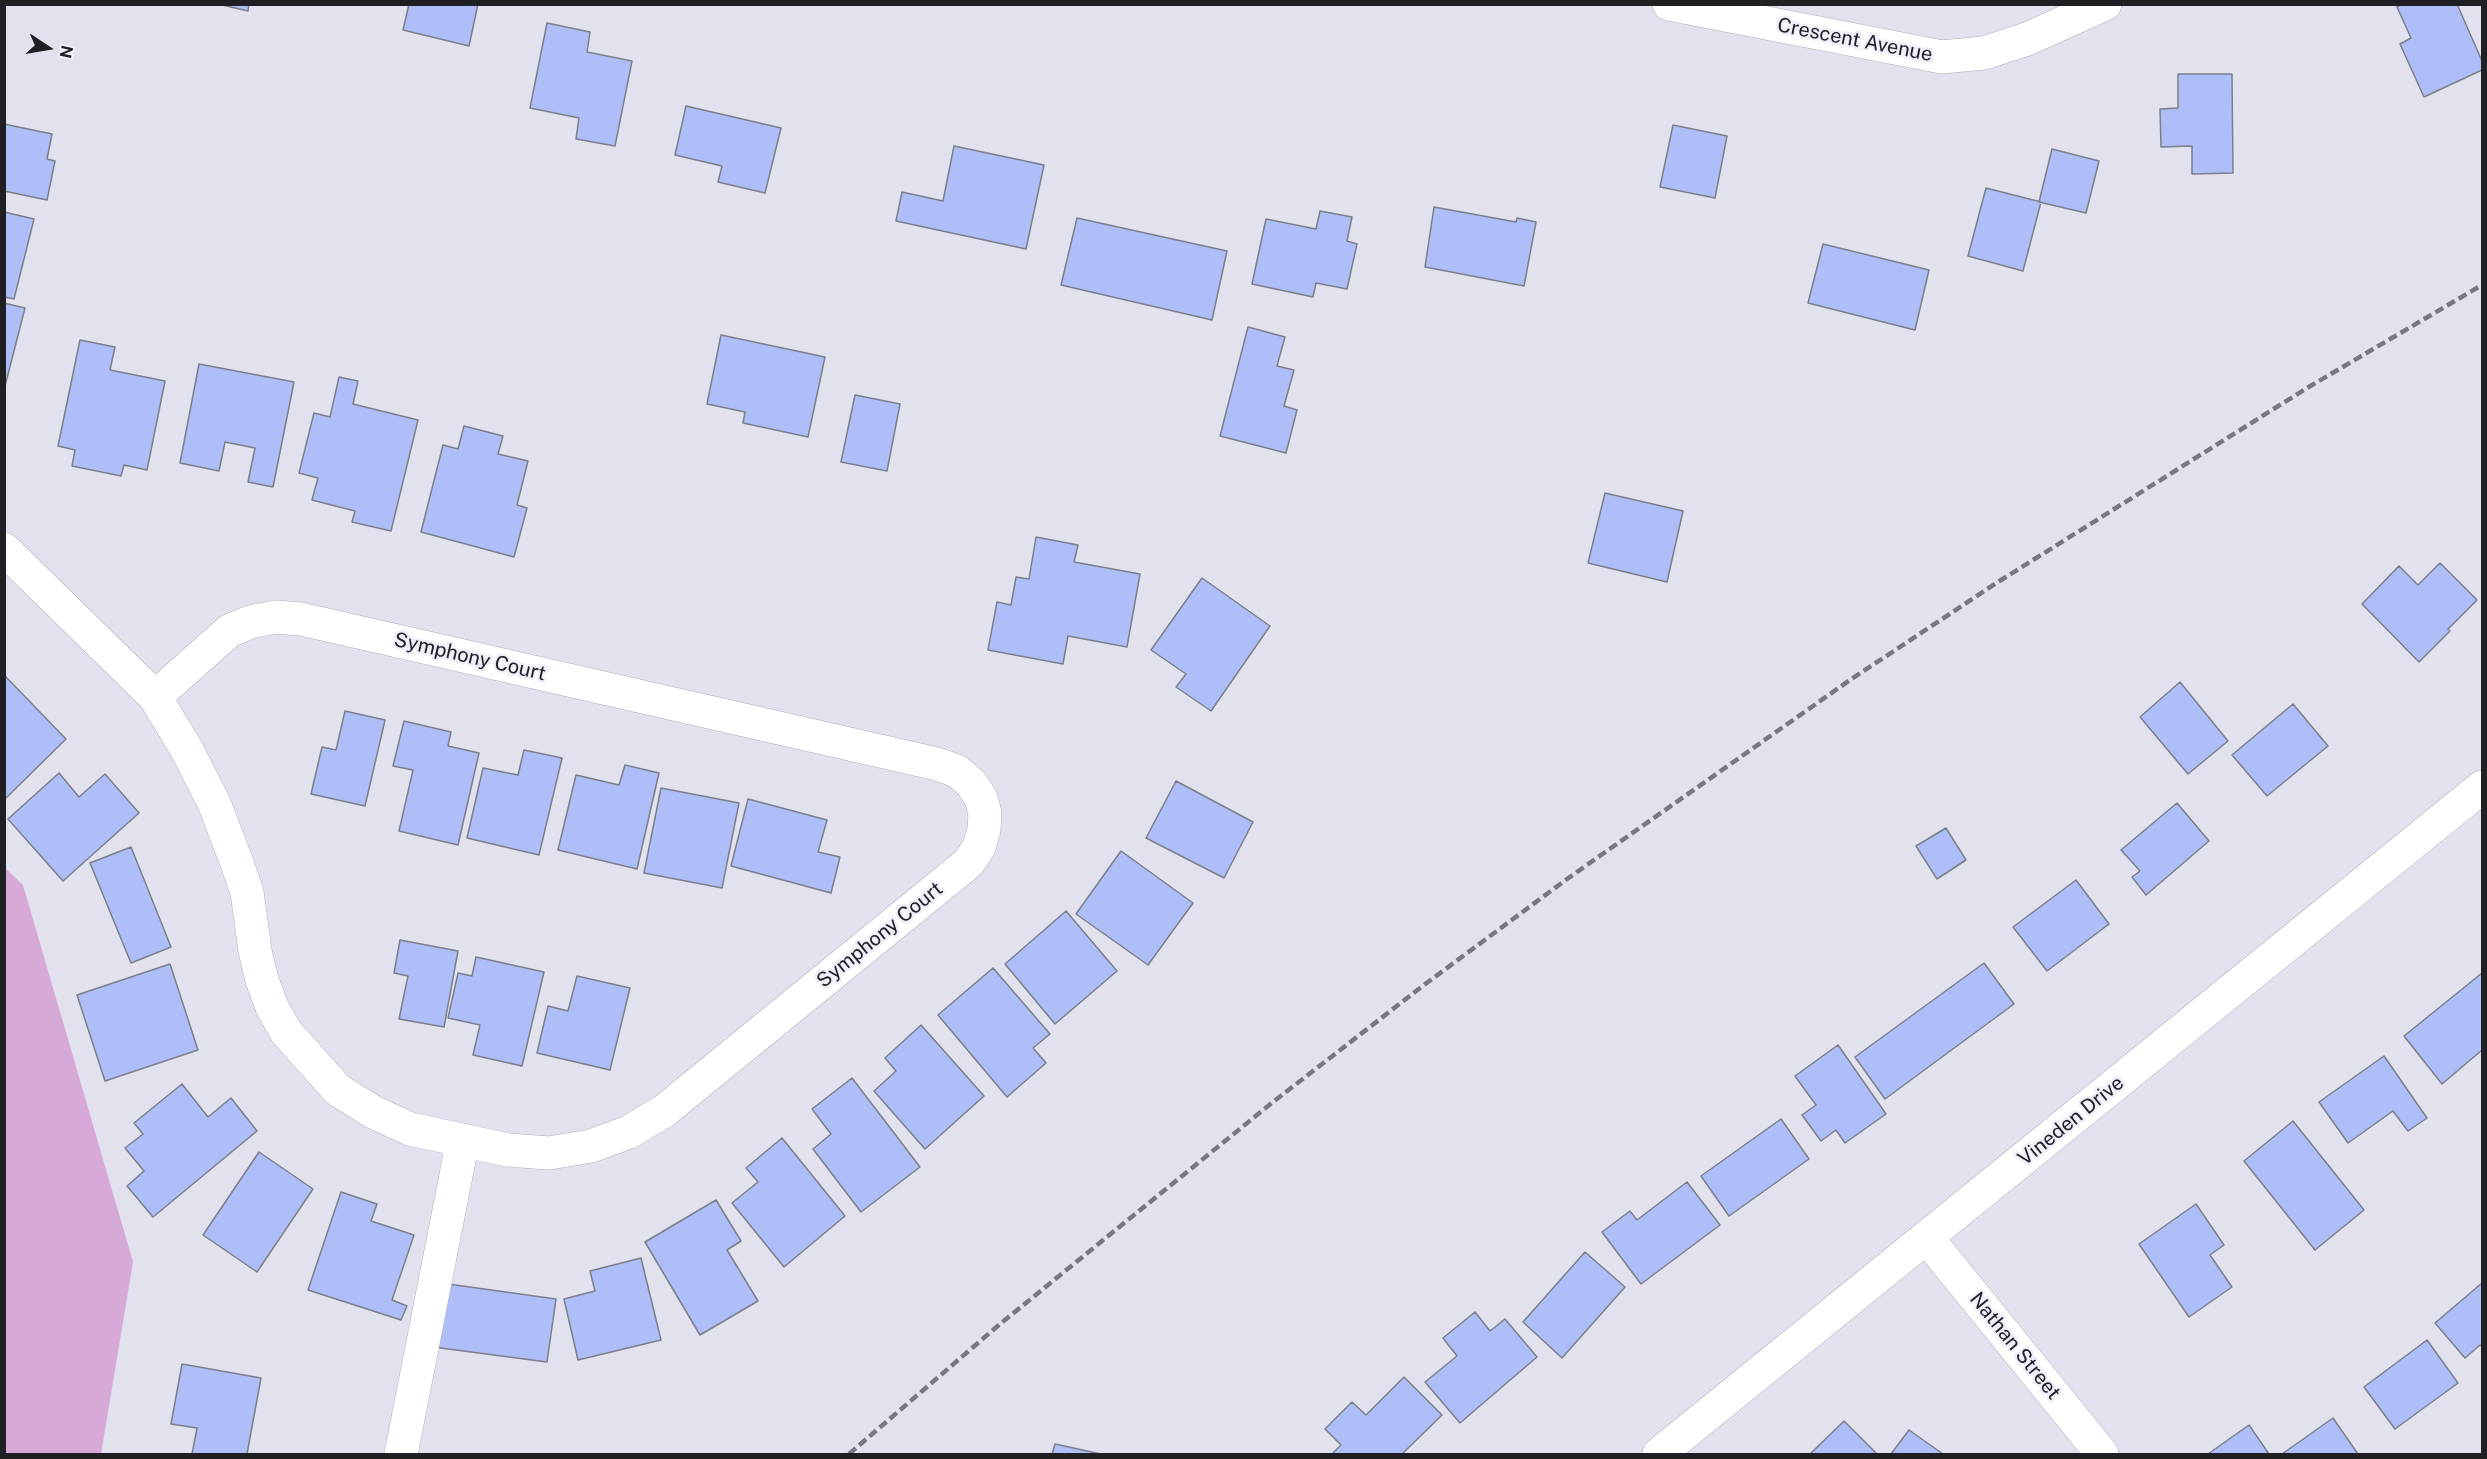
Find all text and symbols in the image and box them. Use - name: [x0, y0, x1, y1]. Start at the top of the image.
- street label: Crescent Avenue: [1775, 13, 1935, 67]
- north arrow: [18, 18, 78, 78]
- text: N: [56, 44, 77, 60]
- street label: Symphony Court: [392, 628, 548, 686]
- street label: Symphony Court: [812, 877, 948, 993]
- street label: Vineden Drive: [2013, 1071, 2129, 1171]
- street label: Nathan Street: [1965, 1288, 2065, 1404]

